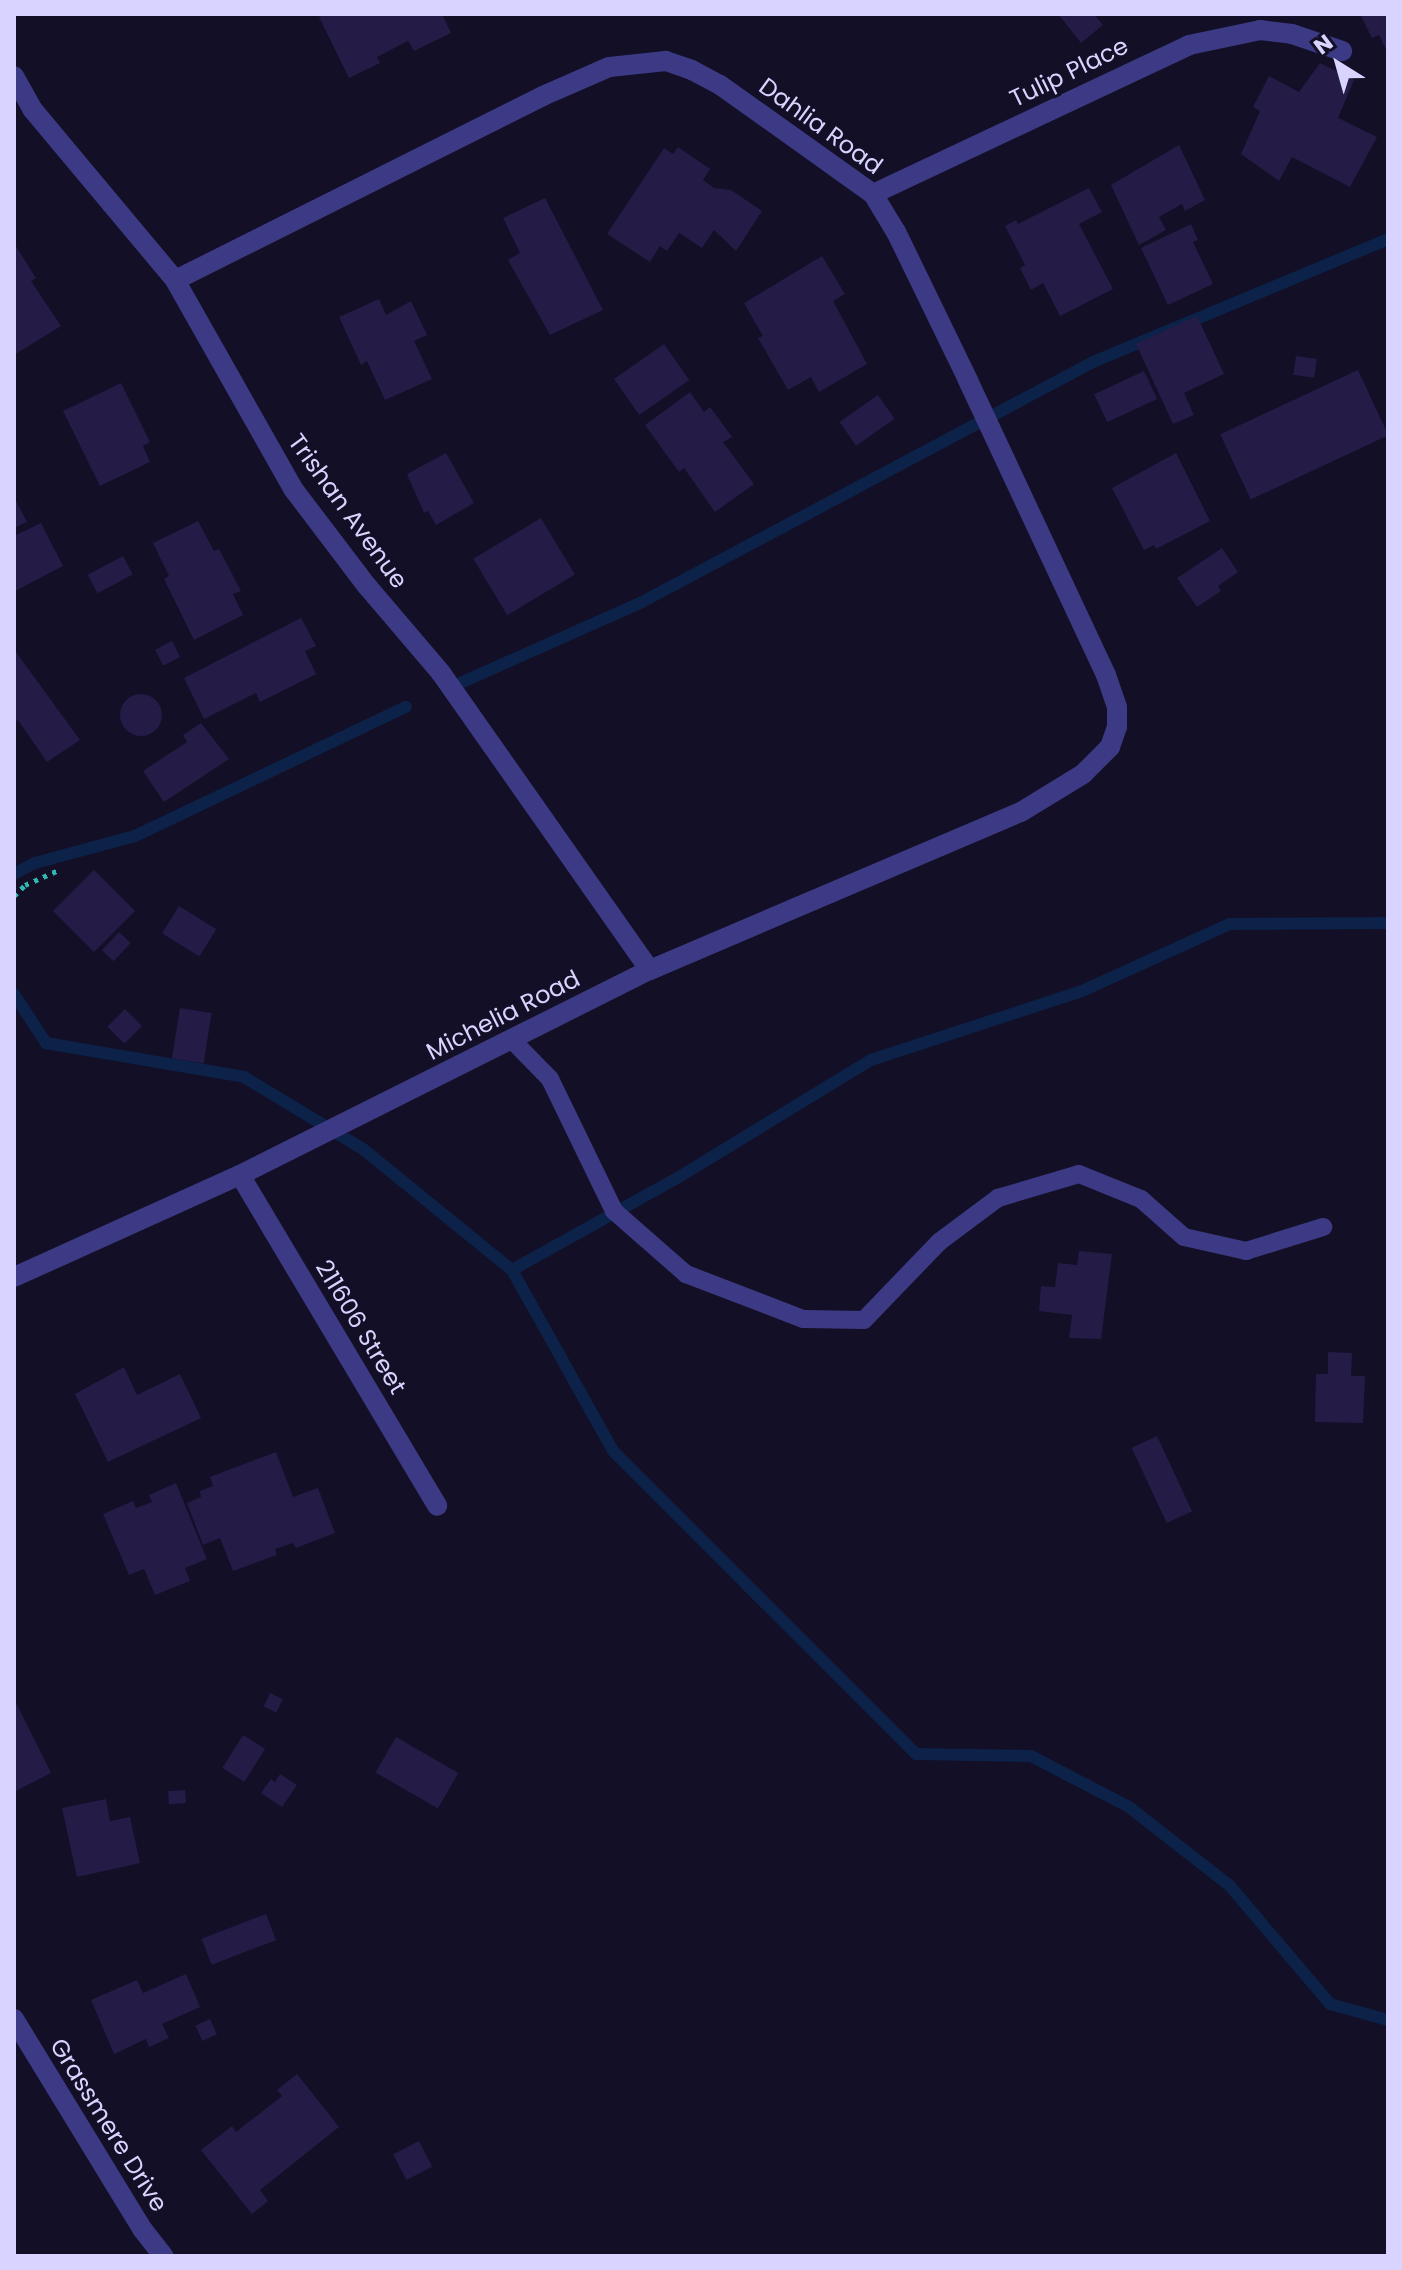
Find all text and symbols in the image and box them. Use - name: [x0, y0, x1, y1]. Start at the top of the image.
- north arrow: [1298, 24, 1378, 104]
- text: N: [1307, 27, 1339, 62]
- street label: Tulip Place: [1005, 31, 1133, 113]
- street label: Dahlia Road: [754, 72, 888, 180]
- street label: Trishan Avenue: [282, 428, 414, 594]
- street label: Michelia Road: [422, 964, 584, 1066]
- street label: 211606 Street: [310, 1255, 412, 1399]
- street label: Grassmere Drive: [44, 2033, 174, 2217]

